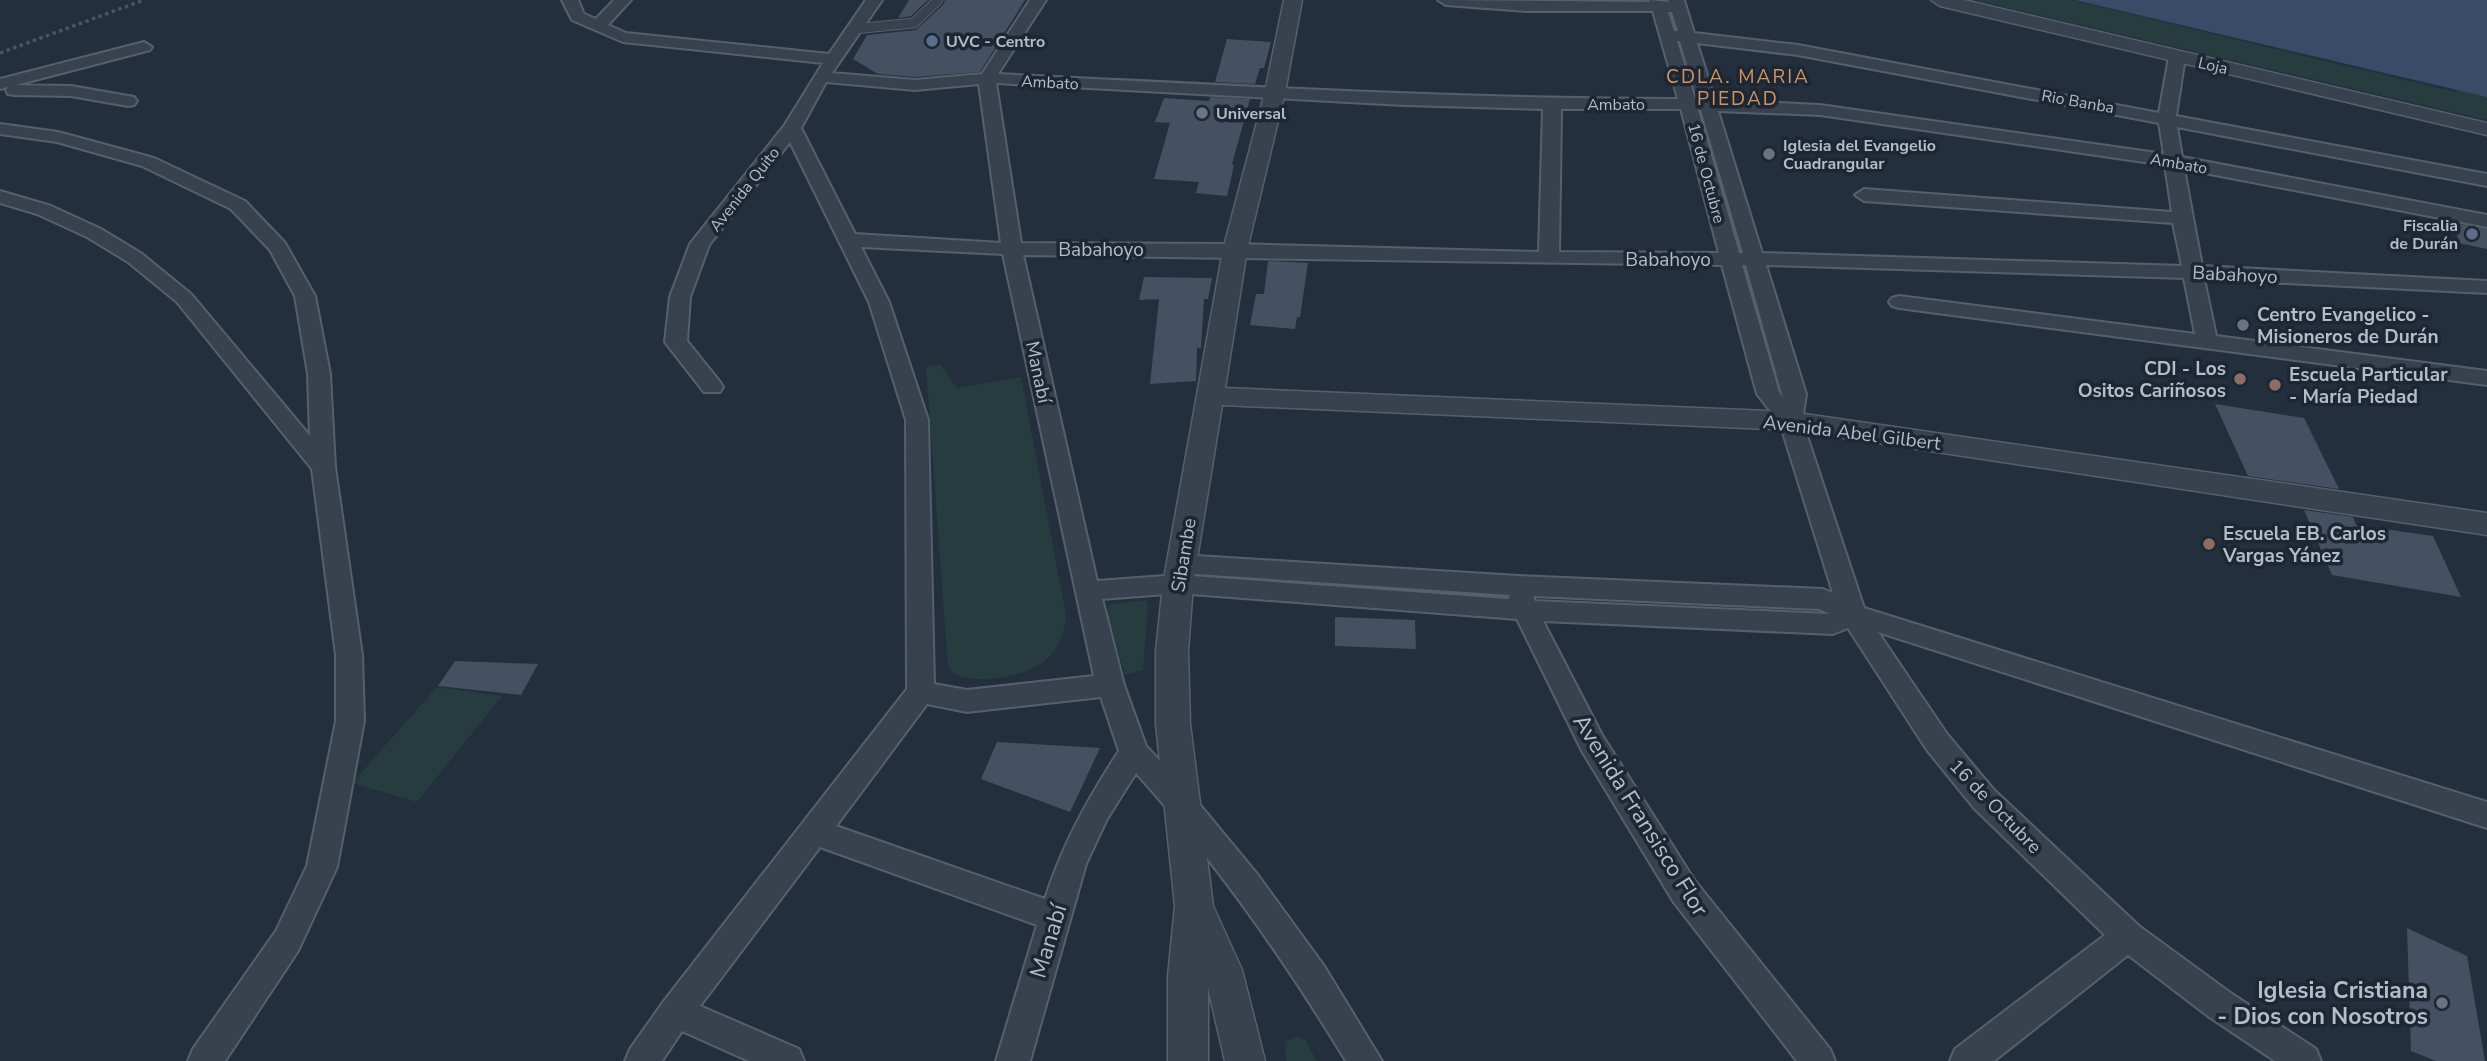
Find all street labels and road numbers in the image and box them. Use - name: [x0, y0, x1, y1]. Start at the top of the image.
- street label: Loja: [2196, 52, 2230, 80]
- street label: Ambato: [1021, 71, 1079, 95]
- street label: Rio Banba: [2040, 85, 2116, 119]
- street label: Ambato: [1587, 94, 1645, 116]
- street label: 16 de Octubre: [1682, 121, 1730, 226]
- street label: Avenida Quito: [705, 143, 785, 237]
- street label: Ambato: [2149, 148, 2209, 180]
- street label: Babahoyo: [1058, 237, 1144, 263]
- street label: Babahoyo: [1625, 247, 1711, 273]
- street label: Babahoyo: [2192, 260, 2278, 290]
- street label: Manabí: [1019, 339, 1058, 407]
- street label: Avenida Abel Gilbert: [1762, 409, 1943, 457]
- street label: Sibambe: [1165, 516, 1203, 594]
- street label: Avenida Fransisco Flor: [1566, 708, 1716, 923]
- street label: 16 de Octubre: [1943, 754, 2047, 860]
- street label: Manabí: [1023, 899, 1075, 982]

